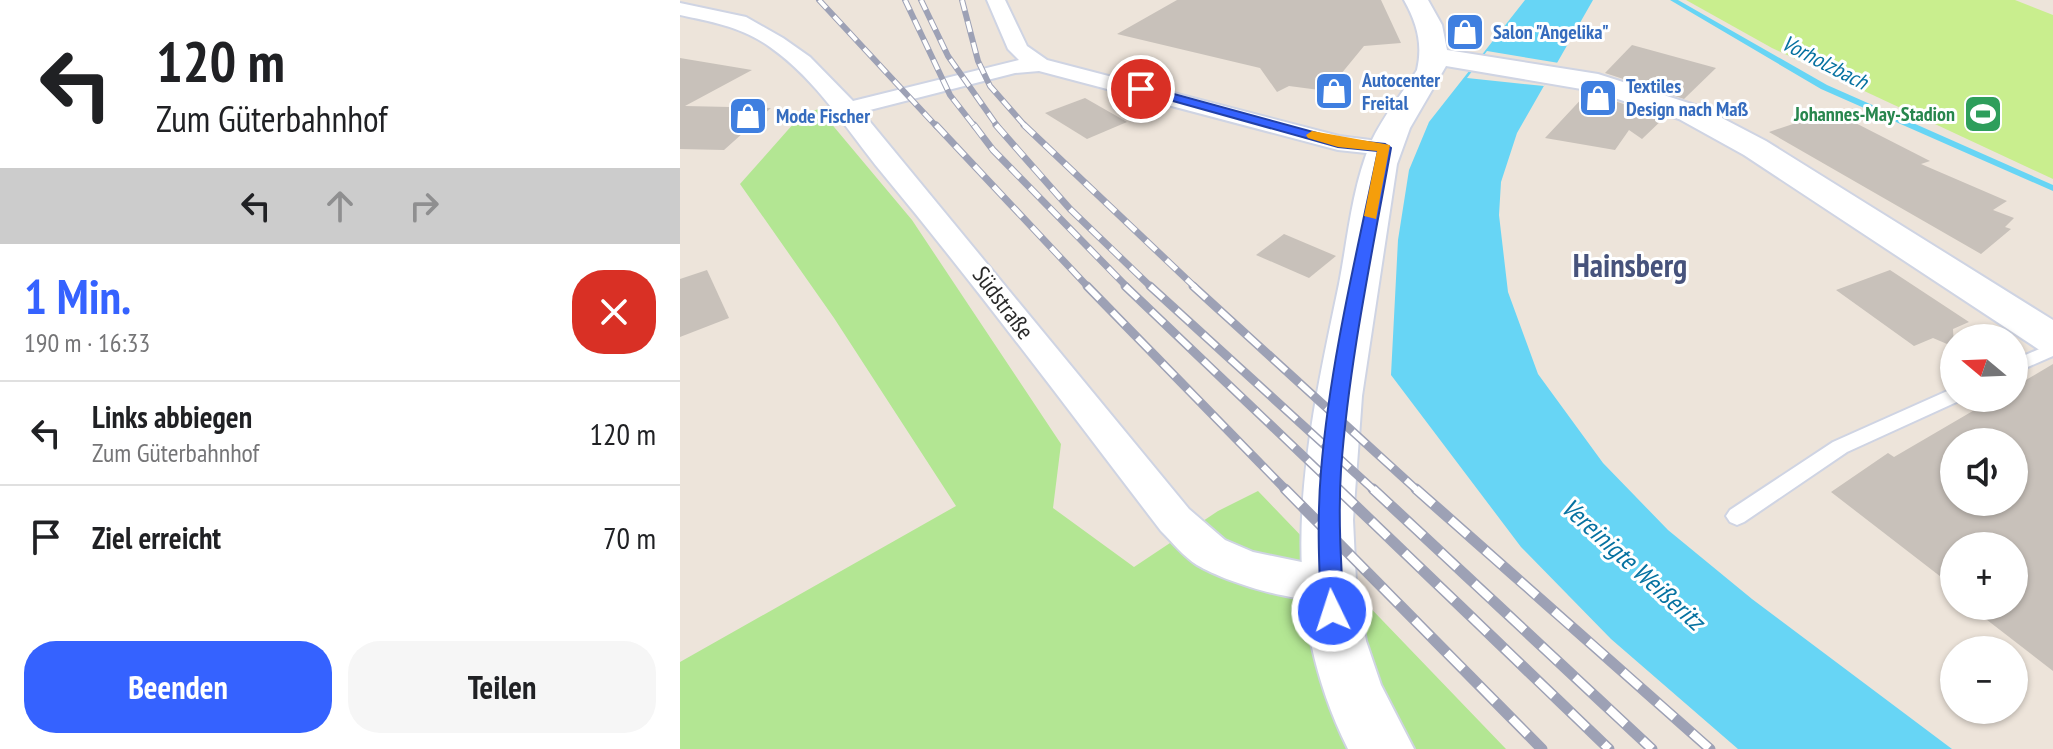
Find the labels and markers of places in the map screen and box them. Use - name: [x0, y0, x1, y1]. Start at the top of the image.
- shop icon: Salon "Angelika": [1444, 11, 1486, 53]
- place label: Salon "Angelika": [1493, 19, 1609, 45]
- pin: [1107, 55, 1175, 123]
- place label: Autocenter Freital: [1361, 67, 1440, 116]
- shop icon: Autocenter Freital: [1313, 70, 1355, 112]
- place label: Textiles Design nach Maß: [1626, 73, 1749, 122]
- shop icon: Textiles Design nach Maß: [1577, 77, 1619, 119]
- sports icon: Johannes-May-Stadion: [1962, 93, 2004, 135]
- shop icon: Mode Fischer: [727, 95, 769, 137]
- place label: Johannes-May-Stadion: [1793, 101, 1955, 127]
- place label: Mode Fischer: [776, 103, 870, 129]

